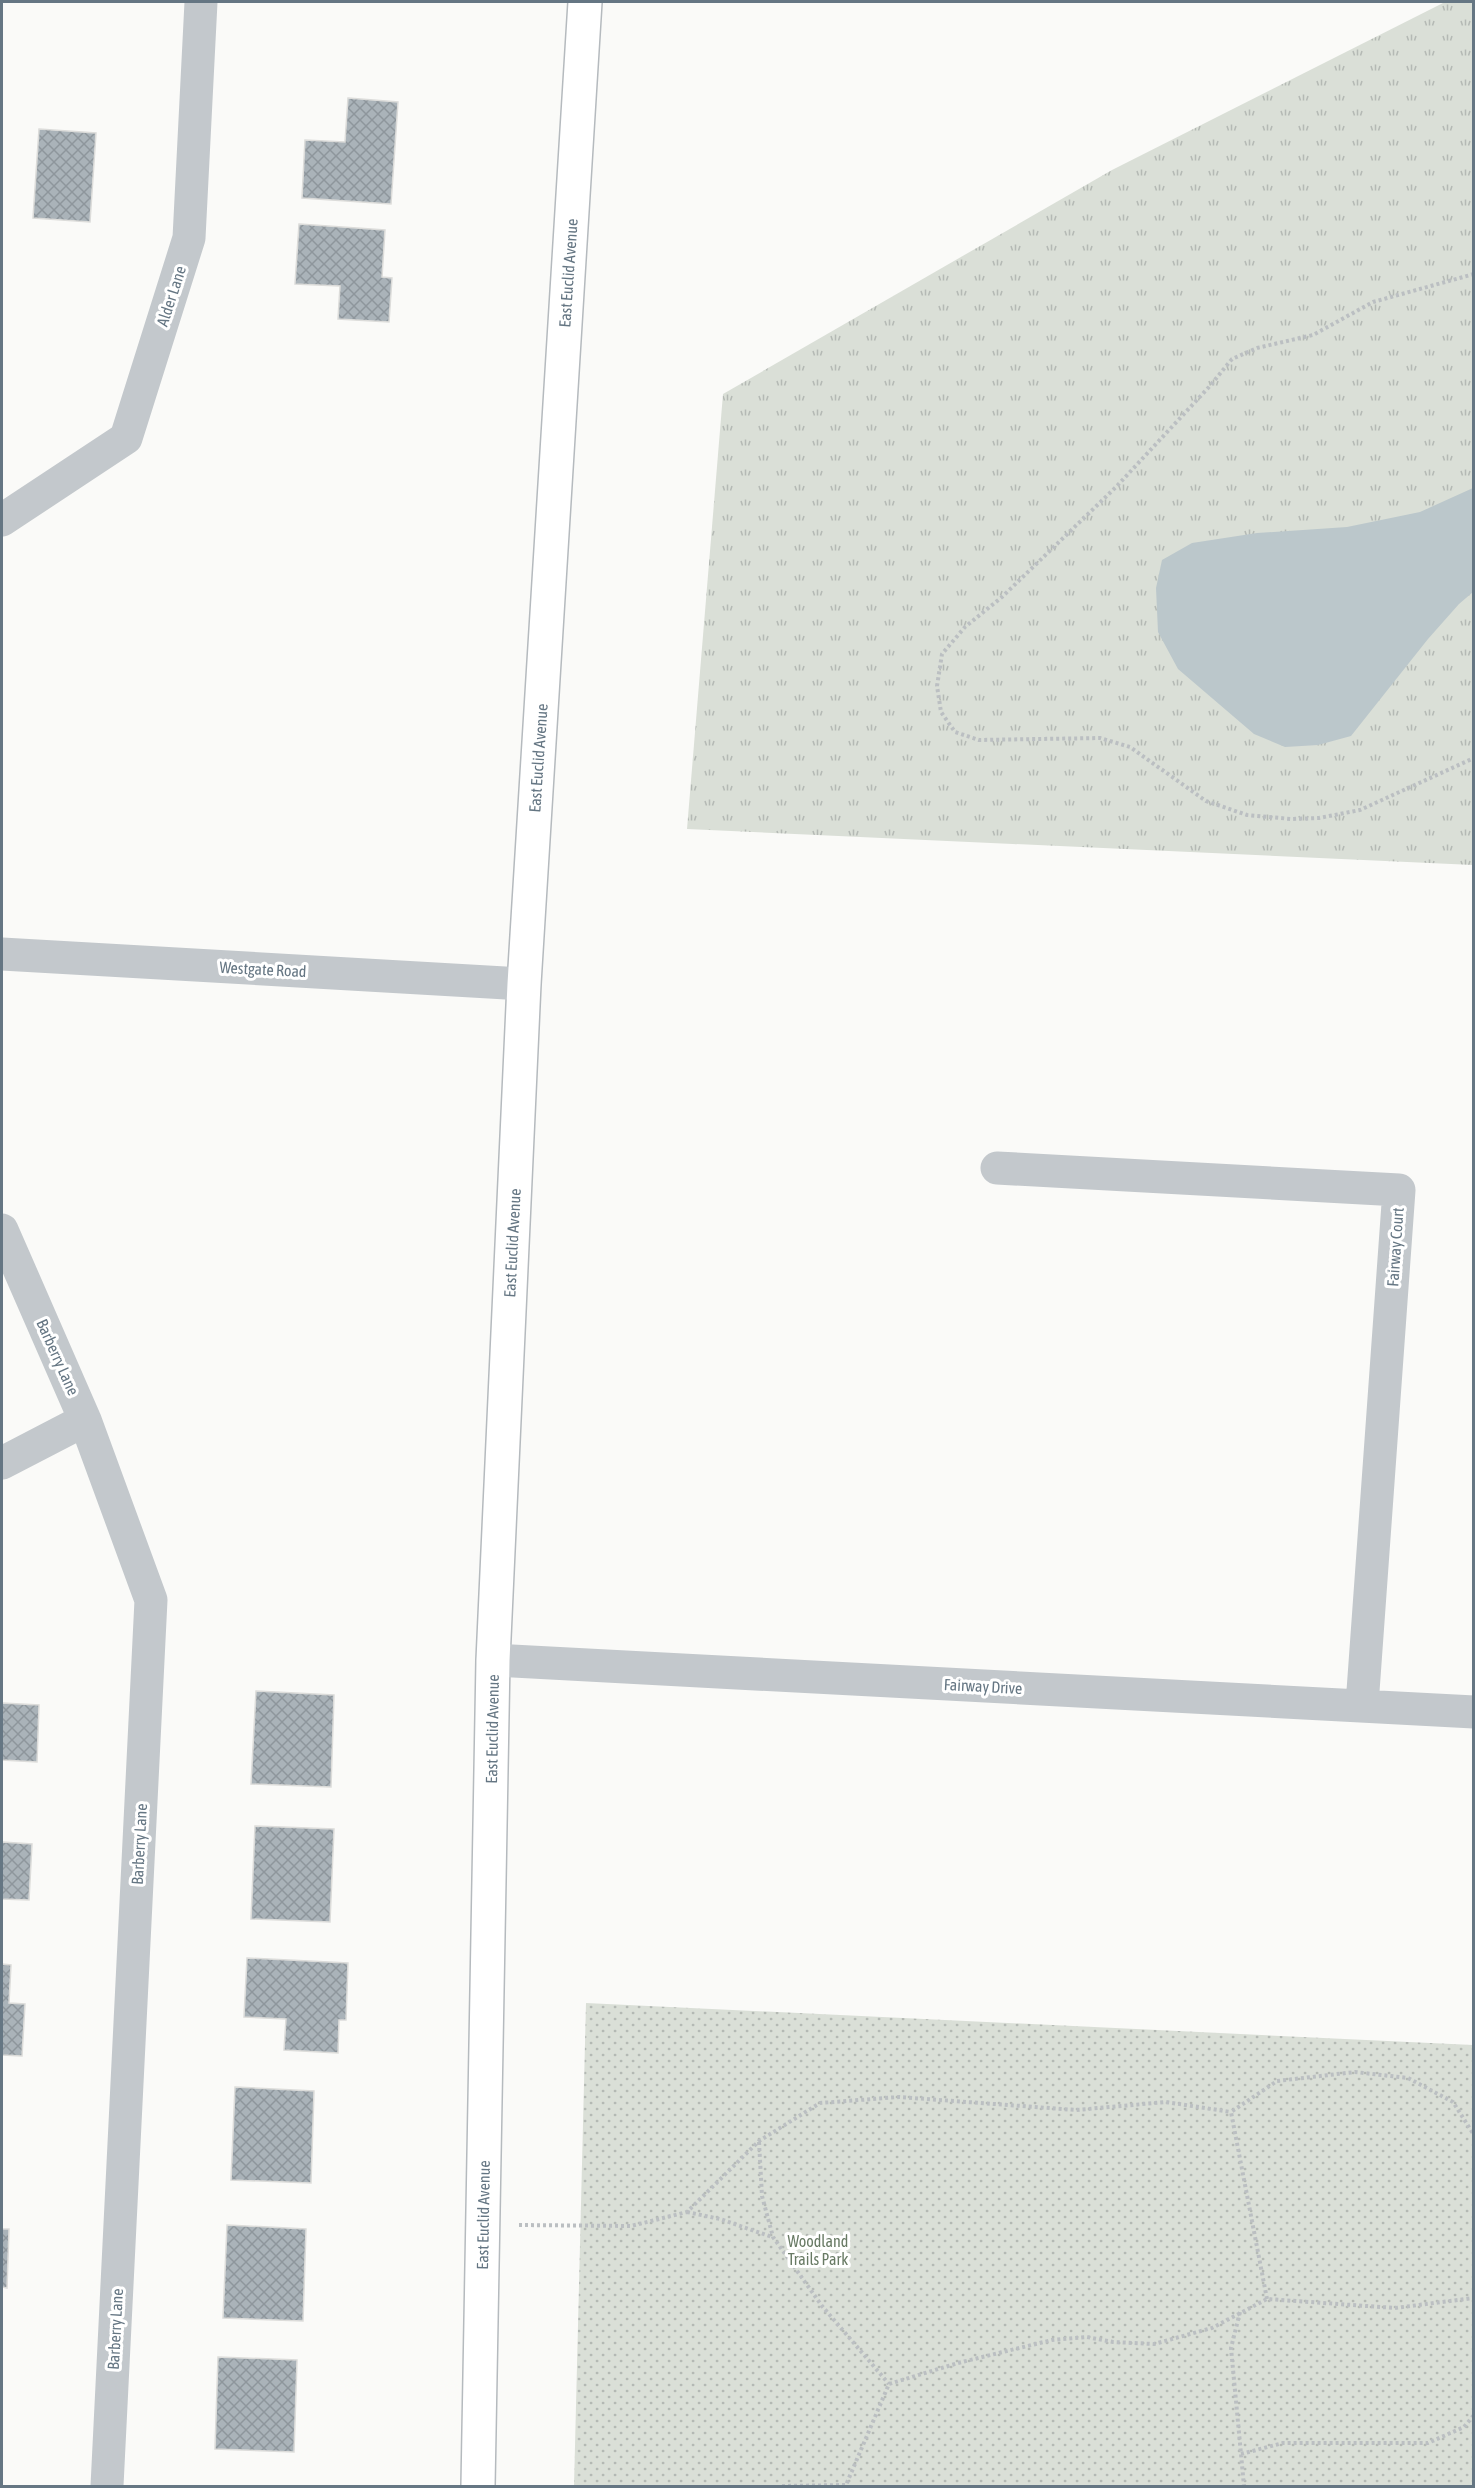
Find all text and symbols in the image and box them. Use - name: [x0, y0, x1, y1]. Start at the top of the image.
- street label: East Euclid Avenue: [555, 218, 581, 328]
- street label: Alder Lane: [153, 264, 189, 328]
- street label: East Euclid Avenue: [525, 703, 551, 813]
- street label: Westgate Road: [219, 958, 307, 981]
- street label: East Euclid Avenue: [500, 1188, 524, 1298]
- street label: Fairway Court: [1383, 1206, 1408, 1287]
- street label: Barberry Lane: [32, 1316, 83, 1398]
- street label: East Euclid Avenue: [482, 1674, 502, 1784]
- street label: Fairway Drive: [943, 1675, 1023, 1698]
- street label: Barberry Lane: [128, 1803, 151, 1885]
- street label: East Euclid Avenue: [473, 2160, 493, 2270]
- park label: Woodland Trails Park: [788, 2232, 848, 2268]
- street label: Barberry Lane: [104, 2288, 127, 2370]

